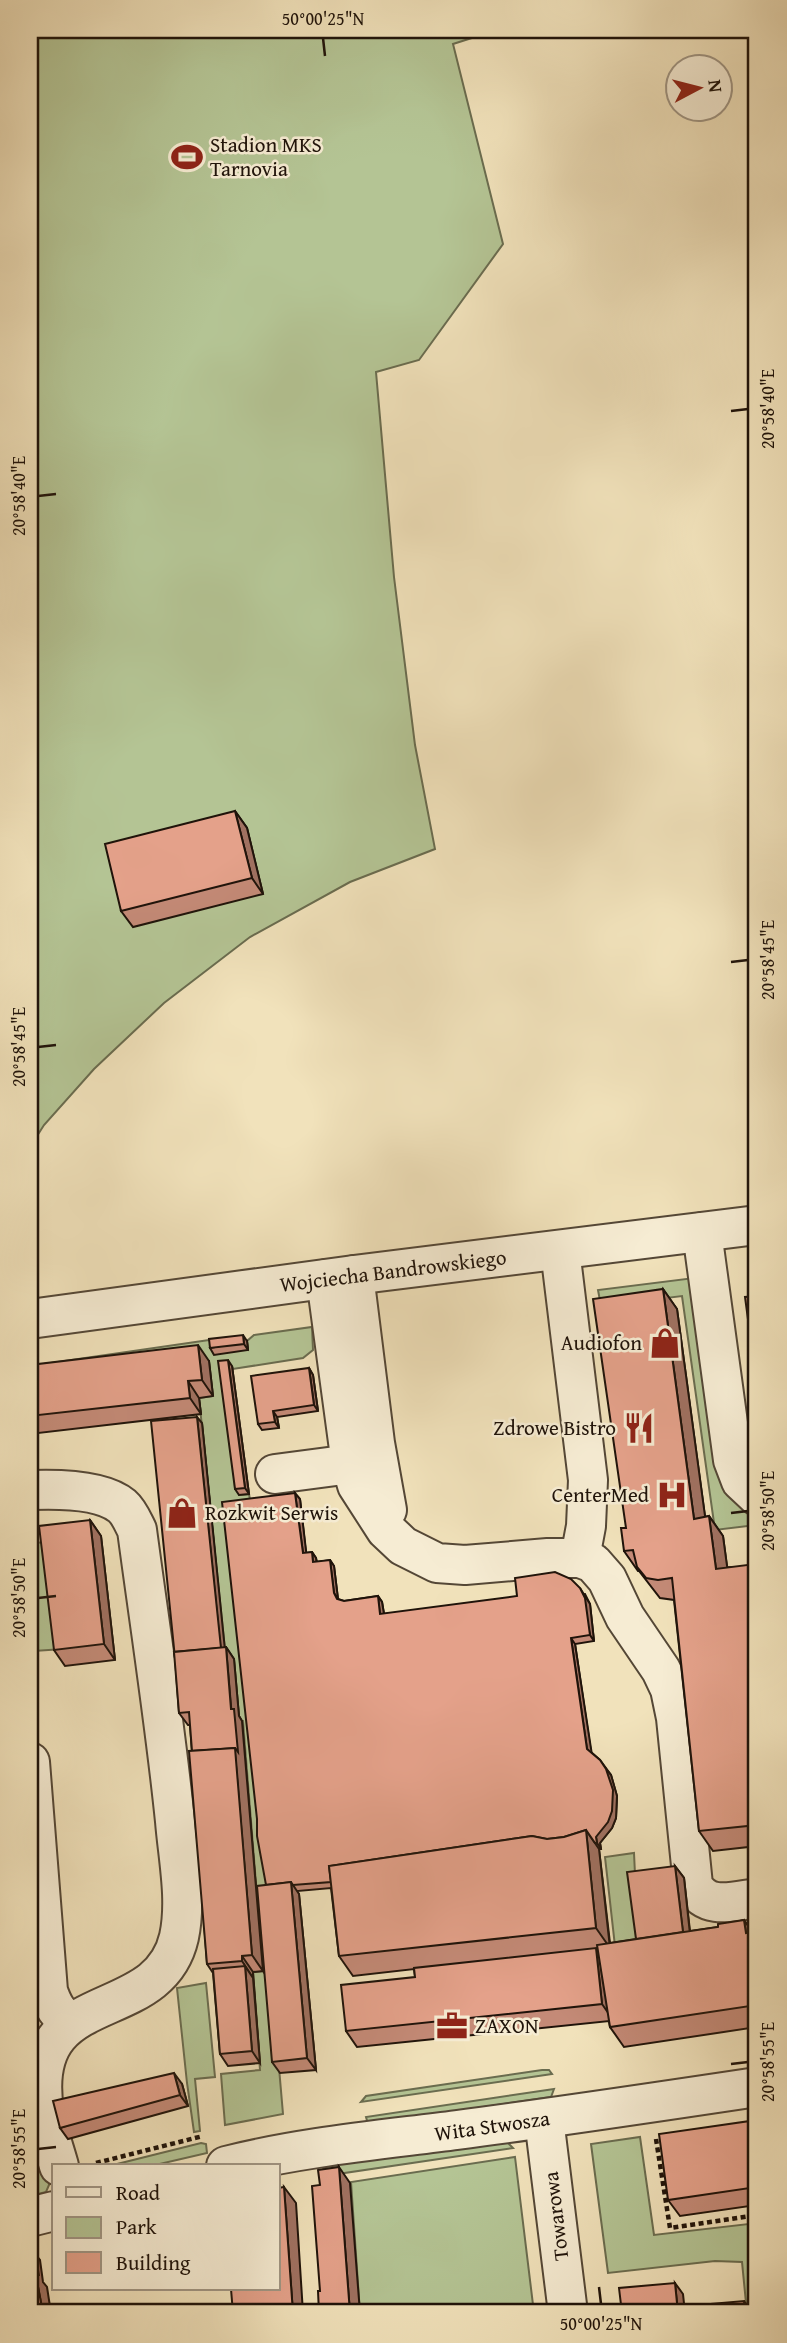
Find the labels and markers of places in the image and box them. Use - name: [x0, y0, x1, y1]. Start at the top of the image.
- place label: Stadion MKS Tarnovia: [210, 129, 322, 184]
- sports icon: Stadion MKS Tarnovia: [170, 140, 204, 174]
- shop icon: Audiofon: [648, 1326, 682, 1360]
- place label: Audiofon: [561, 1327, 642, 1358]
- restaurant icon: Zdrowe Bistro: [622, 1411, 656, 1445]
- place label: Zdrowe Bistro: [493, 1412, 616, 1443]
- hospital icon: CenterMed: [655, 1478, 689, 1512]
- place label: CenterMed: [552, 1479, 650, 1510]
- shop icon: Rozkwit Serwis: [165, 1496, 199, 1530]
- place label: Rozkwit Serwis: [205, 1497, 338, 1528]
- office icon: ZAXON: [435, 2009, 469, 2043]
- place label: ZAXON: [475, 2010, 539, 2041]

